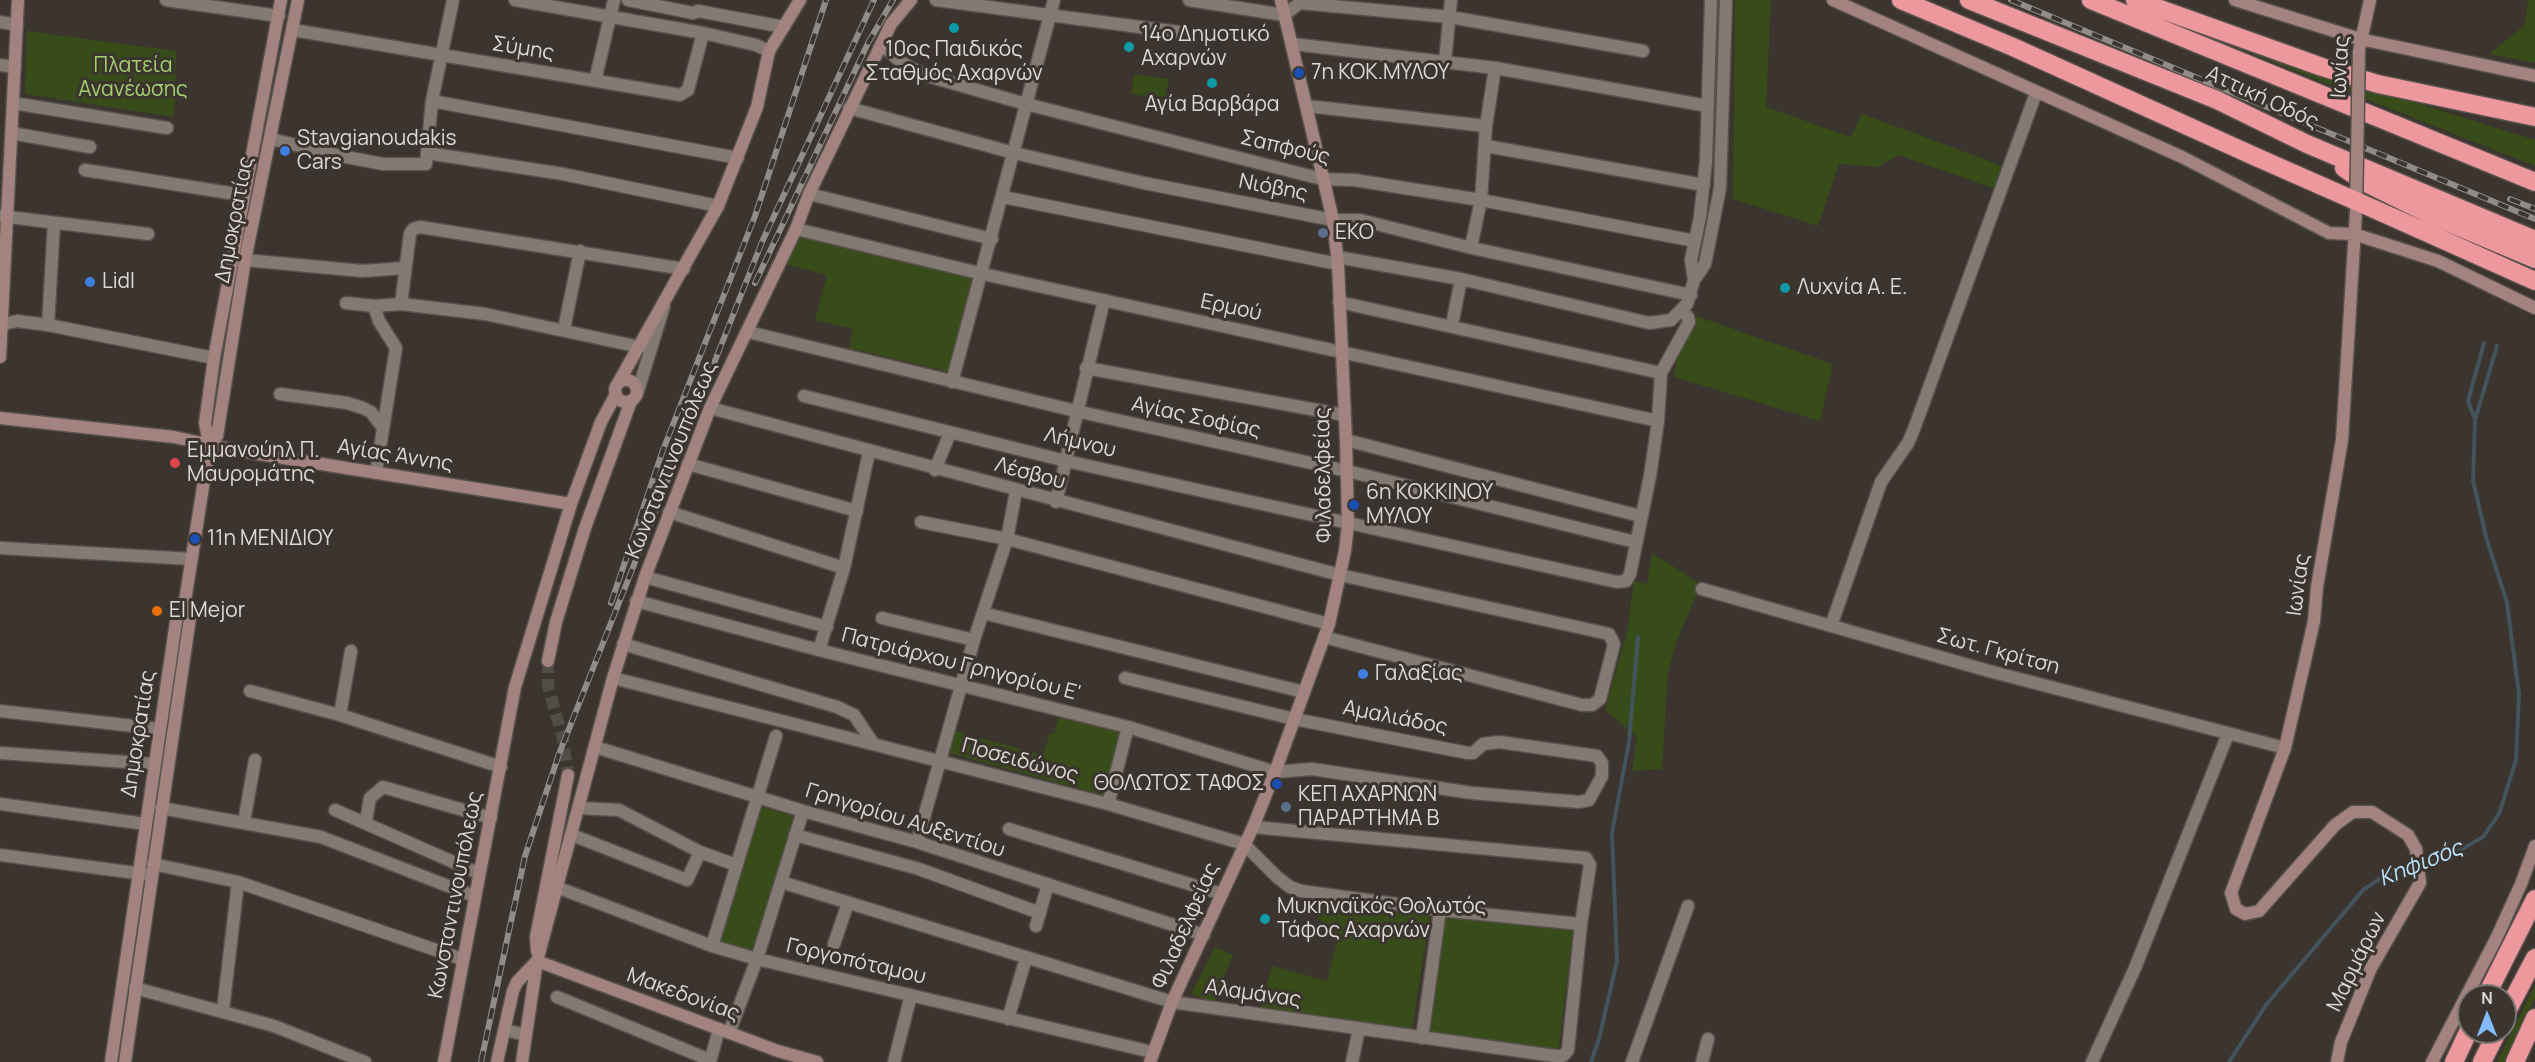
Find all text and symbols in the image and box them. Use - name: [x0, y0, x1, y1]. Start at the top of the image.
- marker: 10ος Παιδικός Σταθμός Αχαρνών: [947, 21, 961, 35]
- place label: 14ο Δημοτικό Αχαρνών: [1141, 22, 1270, 72]
- street label: Σύμης: [490, 32, 556, 66]
- street label: Ιωνίας: [2327, 35, 2355, 99]
- place label: 10ος Παιδικός Σταθμός Αχαρνών: [865, 37, 1043, 87]
- marker: 14ο Δημοτικό Αχαρνών: [1122, 40, 1136, 54]
- park label: Πλατεία Ανανέωσης: [78, 53, 188, 103]
- place label: 7η ΚΟΚ.ΜΥΛΟΥ: [1311, 60, 1449, 86]
- street label: Αττική Οδός: [2202, 61, 2322, 135]
- marker: 7η ΚΟΚ.ΜΥΛΟΥ: [1292, 66, 1306, 80]
- marker: Αγία Βαρβάρα: [1205, 76, 1219, 90]
- place label: Αγία Βαρβάρα: [1144, 92, 1280, 118]
- street label: Σαπφούς: [1238, 125, 1332, 171]
- place label: Stavgianoudakis Cars: [297, 126, 457, 176]
- marker: Stavgianoudakis Cars: [278, 144, 292, 158]
- street label: Δημοκρατίας: [210, 154, 260, 286]
- street label: Νιόβης: [1236, 169, 1310, 207]
- place label: EKO: [1335, 220, 1374, 246]
- marker: EKO: [1316, 226, 1330, 240]
- place label: Lidl: [102, 269, 135, 295]
- marker: Lidl: [83, 275, 97, 289]
- place label: Λυχνία A. E.: [1797, 275, 1907, 301]
- marker: Λυχνία A. E.: [1778, 281, 1792, 295]
- street label: Ερμού: [1198, 289, 1264, 327]
- street label: Κωνσταντινουπόλεως: [621, 358, 723, 562]
- street label: Αγίας Σοφίας: [1129, 392, 1263, 444]
- street label: Φιλαδελφείας: [1310, 407, 1338, 543]
- street label: Λήμνου: [1042, 423, 1118, 463]
- street label: Αγίας Άννης: [335, 434, 455, 478]
- place label: Εμμανούηλ Π. Μαυρομάτης: [187, 438, 320, 488]
- street label: Λέσβου: [992, 452, 1068, 496]
- marker: Εμμανούηλ Π. Μαυρομάτης: [168, 456, 182, 470]
- place label: 6η ΚΟΚΚΙΝΟΥ ΜΥΛΟΥ: [1366, 480, 1493, 530]
- marker: 6η ΚΟΚΚΙΝΟΥ ΜΥΛΟΥ: [1347, 498, 1361, 512]
- place label: 11η ΜΕΝΙΔΙΟΥ: [207, 526, 333, 552]
- marker: 11η ΜΕΝΙΔΙΟΥ: [188, 532, 202, 546]
- street label: Ιωνίας: [2282, 552, 2316, 618]
- place label: El Mejor: [169, 598, 245, 624]
- marker: El Mejor: [150, 604, 164, 618]
- street label: Πατριάρχου Γρηγορίου E': [839, 623, 1083, 707]
- street label: Σωτ. Γκρίτση: [1934, 623, 2062, 681]
- place label: Γαλαξίας: [1375, 661, 1463, 687]
- marker: Γαλαξίας: [1356, 667, 1370, 681]
- street label: Δημοκρατίας: [116, 668, 162, 800]
- street label: Αμαλιάδος: [1341, 696, 1449, 740]
- street label: Ποσειδώνος: [959, 733, 1081, 789]
- place label: ΘΟΛΩΤΟΣ ΤΑΦΟΣ: [1094, 771, 1265, 797]
- marker: ΘΟΛΩΤΟΣ ΤΑΦΟΣ: [1270, 777, 1284, 791]
- street label: Γρηγορίου Αυξεντίου: [802, 779, 1008, 863]
- place label: ΚΕΠ ΑΧΑΡΝΩΝ ΠΑΡΑΡΤΗΜΑ Β: [1298, 782, 1439, 832]
- street label: Κωνσταντινουπόλεως: [424, 789, 488, 1001]
- marker: ΚΕΠ ΑΧΑΡΝΩΝ ΠΑΡΑΡΤΗΜΑ Β: [1279, 800, 1293, 814]
- water label: Κηφισός: [2375, 835, 2467, 893]
- street label: Φιλαδελφείας: [1147, 859, 1225, 993]
- place label: Μυκηναϊκός Θολωτός Τάφος Αχαρνών: [1277, 894, 1486, 944]
- street label: Μαρμάρων: [2322, 908, 2392, 1016]
- marker: Μυκηναϊκός Θολωτός Τάφος Αχαρνών: [1258, 912, 1272, 926]
- street label: Γοργοπόταμου: [784, 934, 928, 990]
- street label: Μακεδονίας: [623, 963, 743, 1027]
- street label: Αλαμάνας: [1203, 975, 1303, 1013]
- north arrow: [2457, 984, 2517, 1044]
- text: N: [2481, 987, 2493, 1009]

